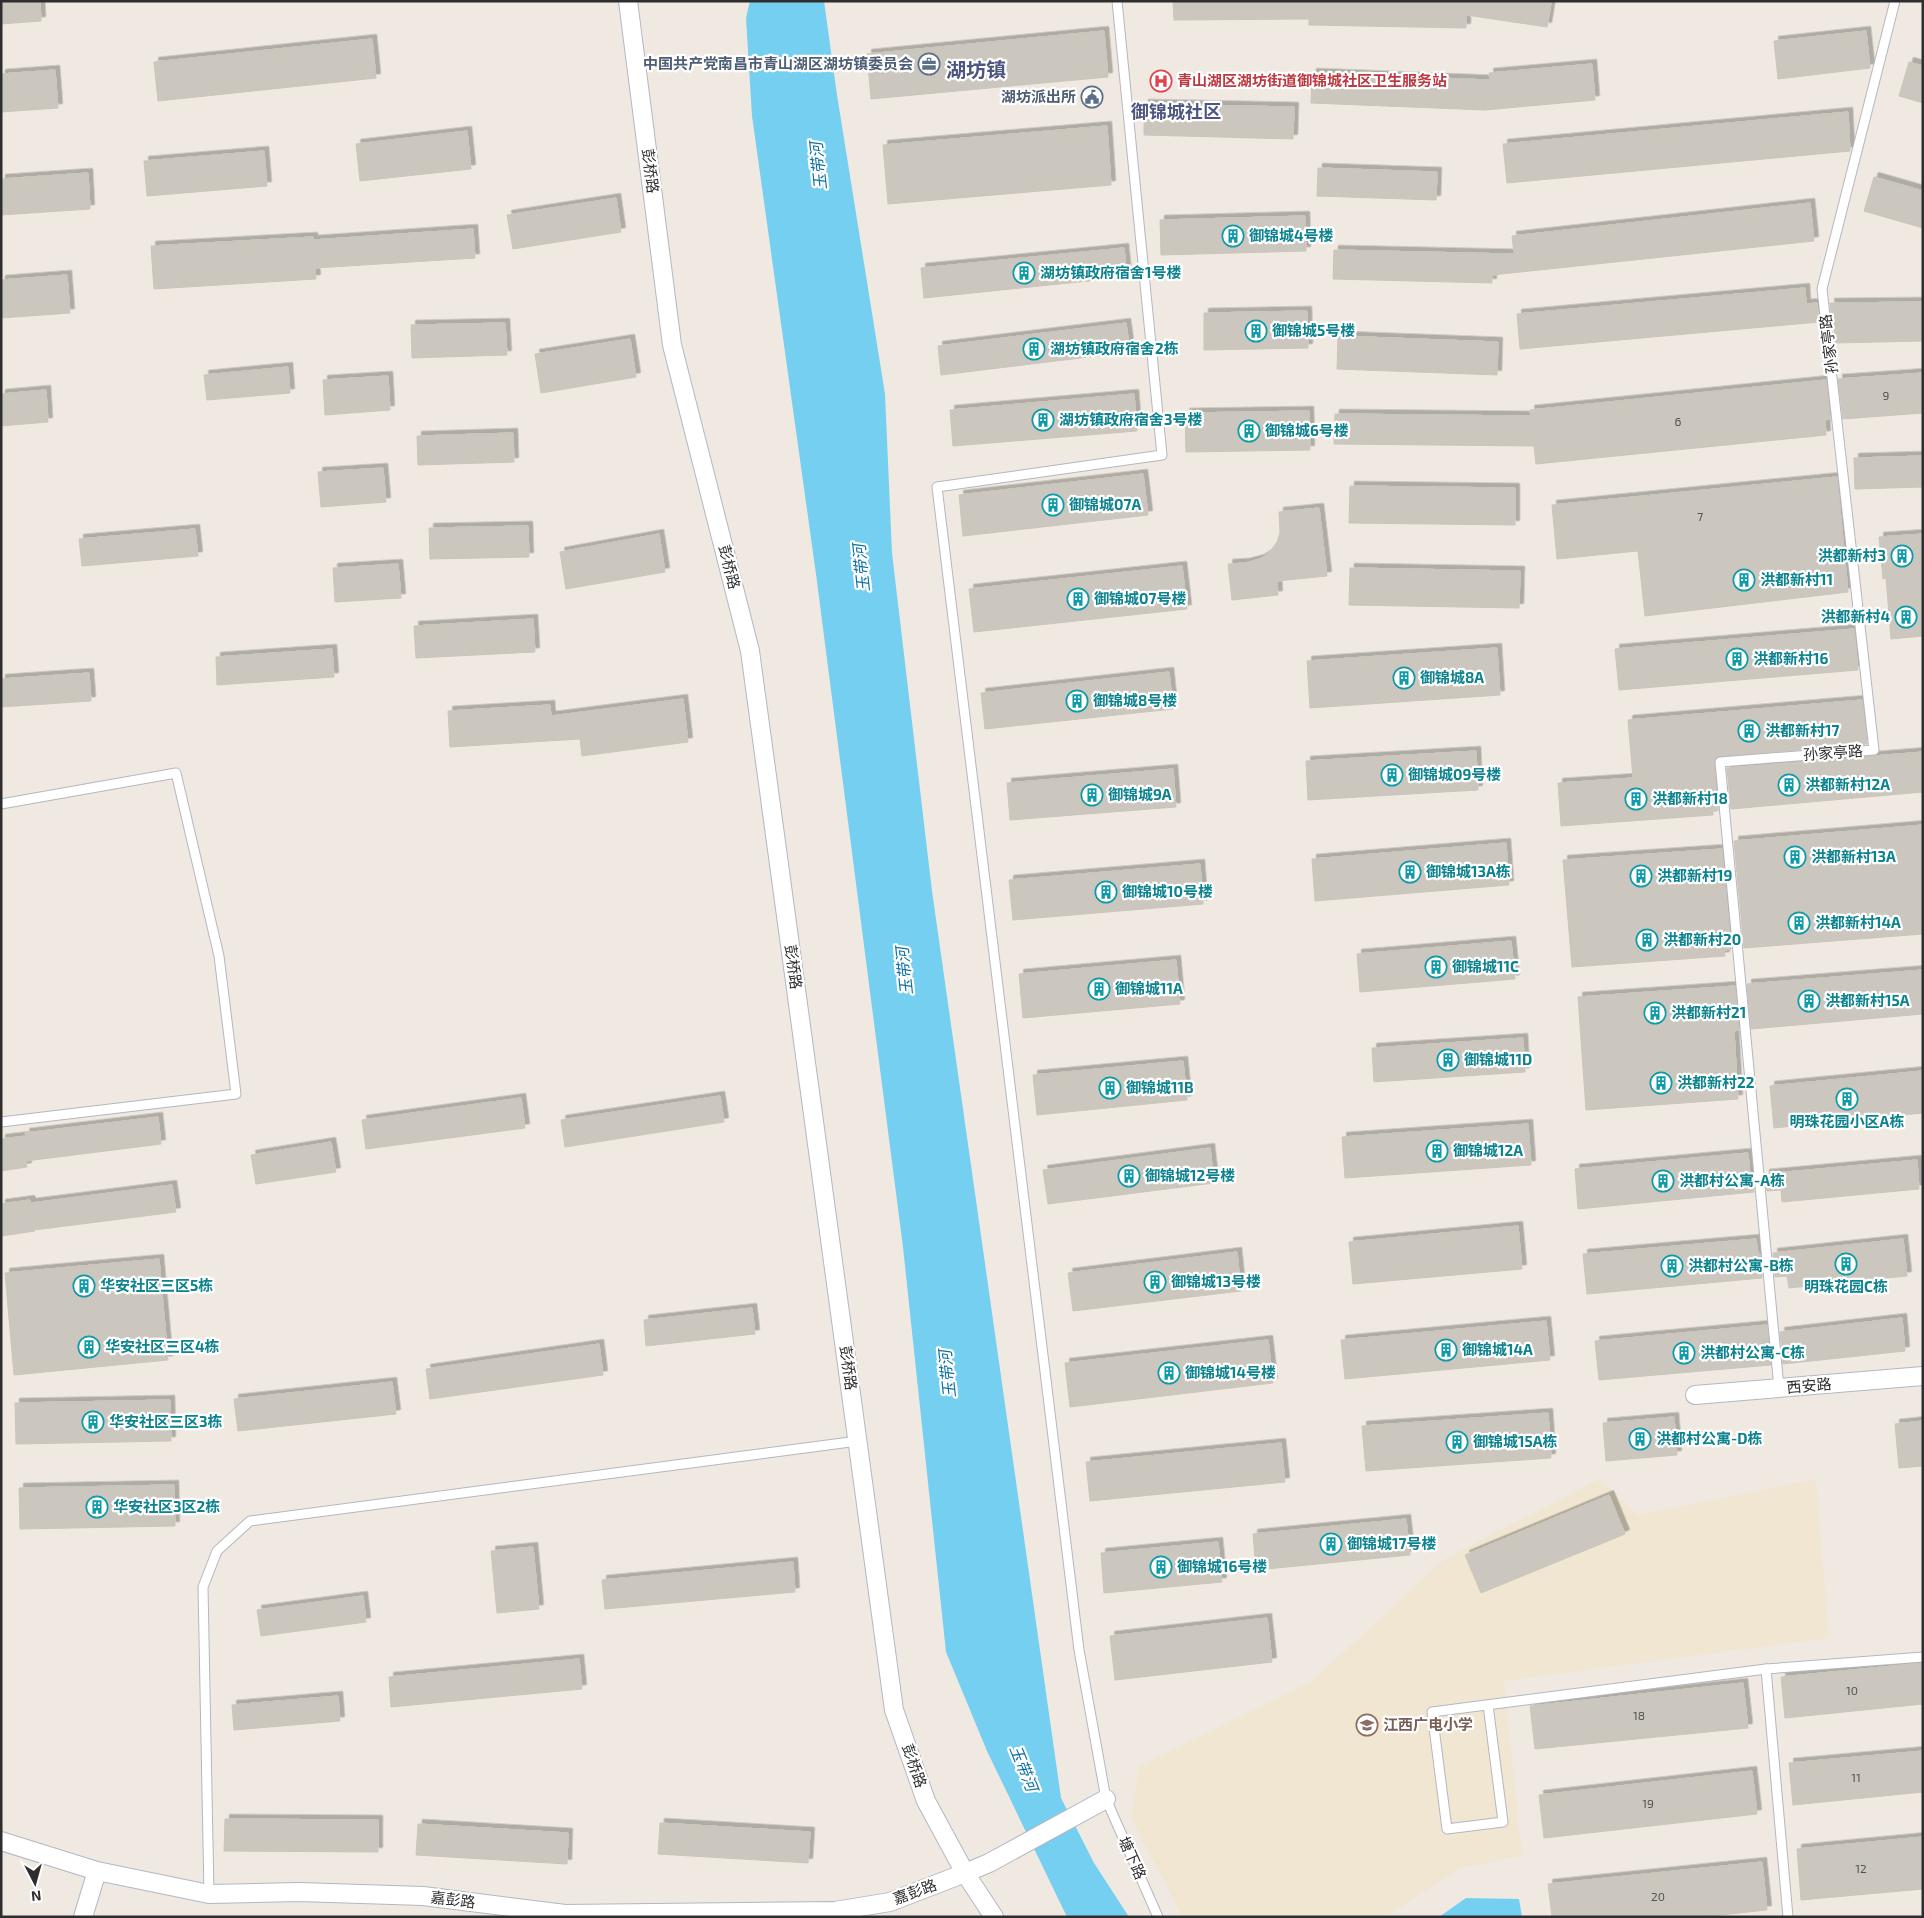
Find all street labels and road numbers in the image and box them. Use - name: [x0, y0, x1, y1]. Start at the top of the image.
- street label: 彭桥路: [639, 147, 663, 194]
- street label: 孙家亭路: [1815, 313, 1841, 375]
- street label: 彭桥路: [716, 543, 744, 591]
- street label: 孙家亭路: [1802, 741, 1863, 763]
- street label: 彭桥路: [782, 943, 806, 990]
- street label: 彭桥路: [837, 1344, 861, 1391]
- street label: 西安路: [1786, 1374, 1832, 1396]
- street label: 彭桥路: [899, 1741, 931, 1790]
- street label: 塘下路: [1116, 1833, 1150, 1882]
- street label: 嘉彭路: [890, 1875, 939, 1907]
- street label: 嘉彭路: [430, 1887, 477, 1911]

